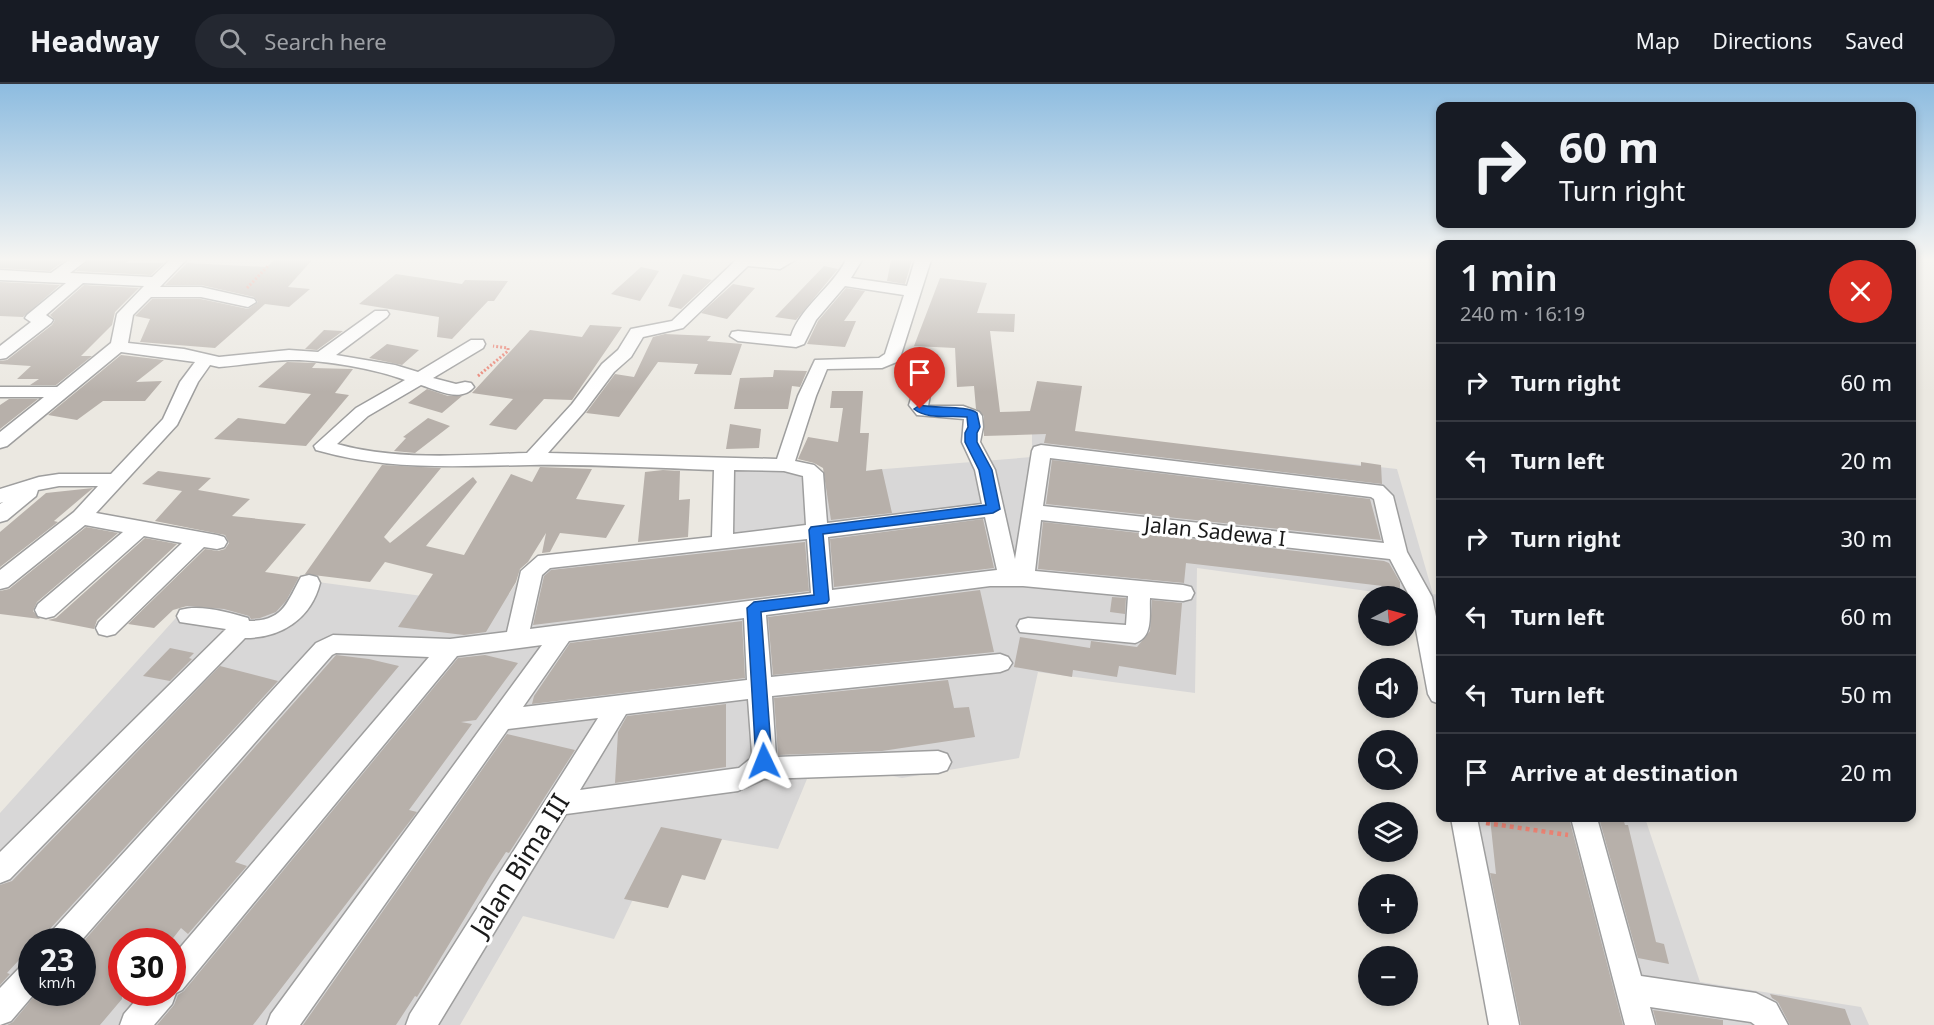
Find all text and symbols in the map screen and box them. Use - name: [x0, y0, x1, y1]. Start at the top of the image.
- search box: [195, 14, 615, 68]
- text: Headway: [30, 22, 159, 60]
- icon: search: [216, 25, 249, 58]
- text: Search here: [264, 26, 387, 56]
- text: Map: [1636, 27, 1680, 55]
- text: Directions: [1713, 27, 1812, 55]
- text: Saved: [1845, 27, 1904, 55]
- text: 60 m: [1559, 118, 1659, 175]
- icon: right: [1460, 126, 1538, 204]
- text: Turn right: [1559, 172, 1685, 209]
- text: 1 min: [1460, 253, 1558, 302]
- button: close: [1829, 260, 1892, 323]
- text: 240 m · 16:19: [1460, 300, 1585, 327]
- pin: [894, 347, 945, 409]
- icon: arrive: [903, 356, 936, 389]
- icon: right: [1460, 366, 1493, 399]
- text: Turn right: [1511, 367, 1621, 397]
- text: 60 m: [1841, 367, 1892, 397]
- icon: left: [1460, 444, 1493, 477]
- text: Turn left: [1511, 445, 1605, 475]
- text: 20 m: [1841, 445, 1892, 475]
- street label: Jalan Sadewa I: [1141, 509, 1287, 552]
- icon: right: [1460, 522, 1493, 555]
- text: Turn right: [1511, 523, 1621, 553]
- text: 30 m: [1841, 523, 1892, 553]
- north arrow: [1358, 586, 1418, 646]
- map controls: [1358, 586, 1418, 1006]
- icon: left: [1460, 600, 1493, 633]
- text: Turn left: [1511, 601, 1605, 631]
- text: 60 m: [1841, 601, 1892, 631]
- button: sound: [1358, 658, 1418, 718]
- icon: left: [1460, 678, 1493, 711]
- text: Turn left: [1511, 679, 1605, 709]
- text: 50 m: [1841, 679, 1892, 709]
- position arrow: [732, 729, 796, 793]
- button: search: [1358, 730, 1418, 790]
- icon: arrive: [1460, 756, 1493, 789]
- text: Arrive at destination: [1511, 757, 1738, 787]
- text: 20 m: [1841, 757, 1892, 787]
- street label: Jalan Bima III: [460, 786, 577, 945]
- button: layers: [1358, 802, 1418, 862]
- button: +: [1358, 874, 1418, 934]
- speed limit sign: 30: [108, 928, 186, 1006]
- text: 23: [40, 939, 74, 980]
- button: −: [1358, 946, 1418, 1006]
- text: km/h: [39, 972, 75, 992]

